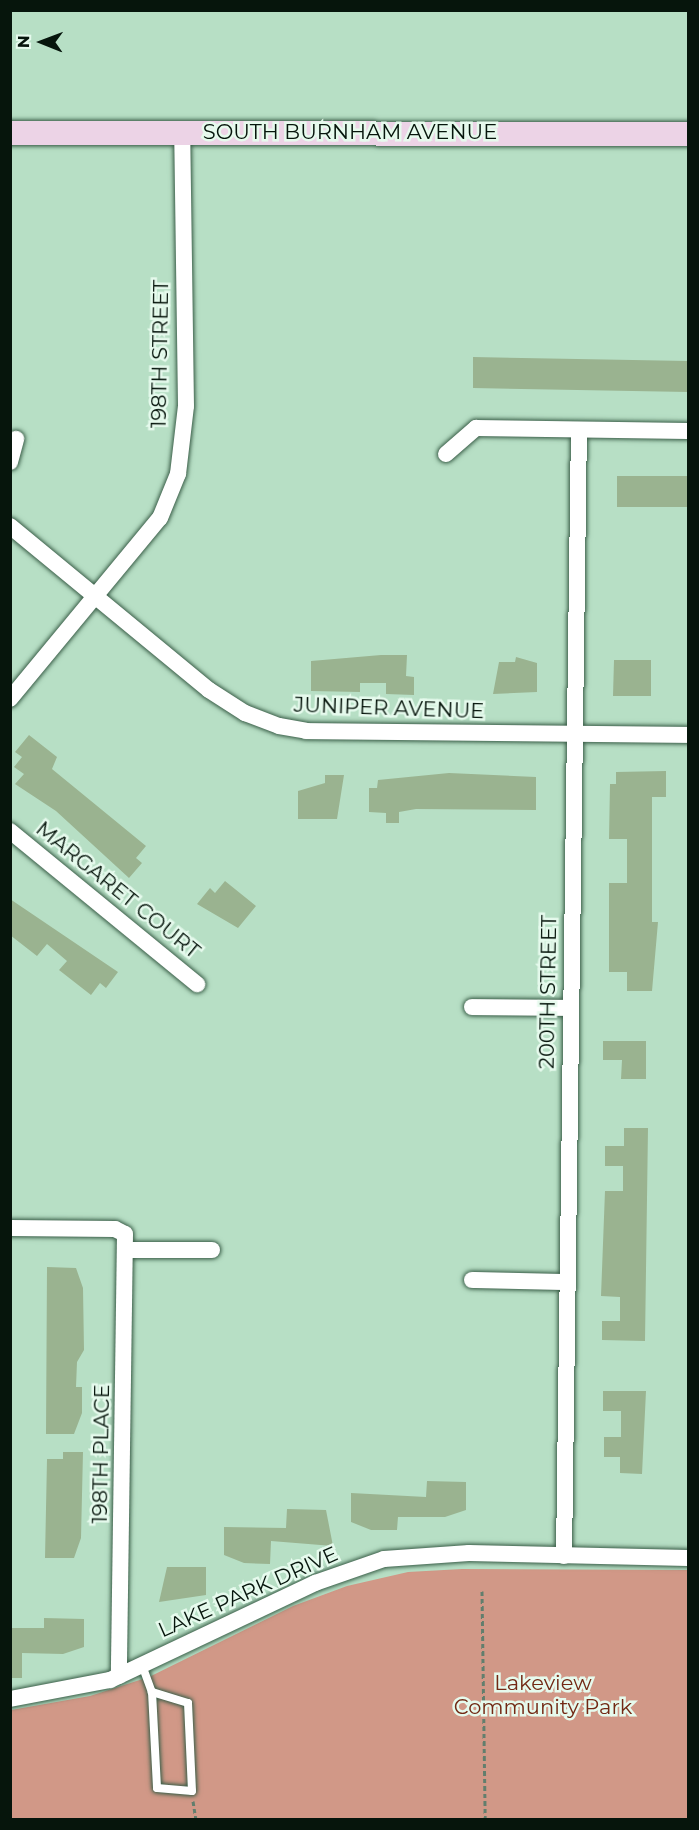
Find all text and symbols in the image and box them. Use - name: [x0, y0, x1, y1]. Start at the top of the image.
- north arrow: [12, 12, 72, 72]
- text: N: [14, 35, 33, 48]
- street label: SOUTH BURNHAM AVENUE: [203, 119, 497, 145]
- street label: 198TH STREET: [146, 280, 174, 428]
- street label: JUNIPER AVENUE: [293, 692, 485, 724]
- street label: MARGARET COURT: [31, 816, 205, 964]
- street label: 200TH STREET: [534, 915, 562, 1069]
- street label: 198TH PLACE: [87, 1384, 115, 1524]
- street label: LAKE PARK DRIVE: [154, 1541, 342, 1643]
- park label: Lakeview Community Park: [454, 1670, 632, 1720]

